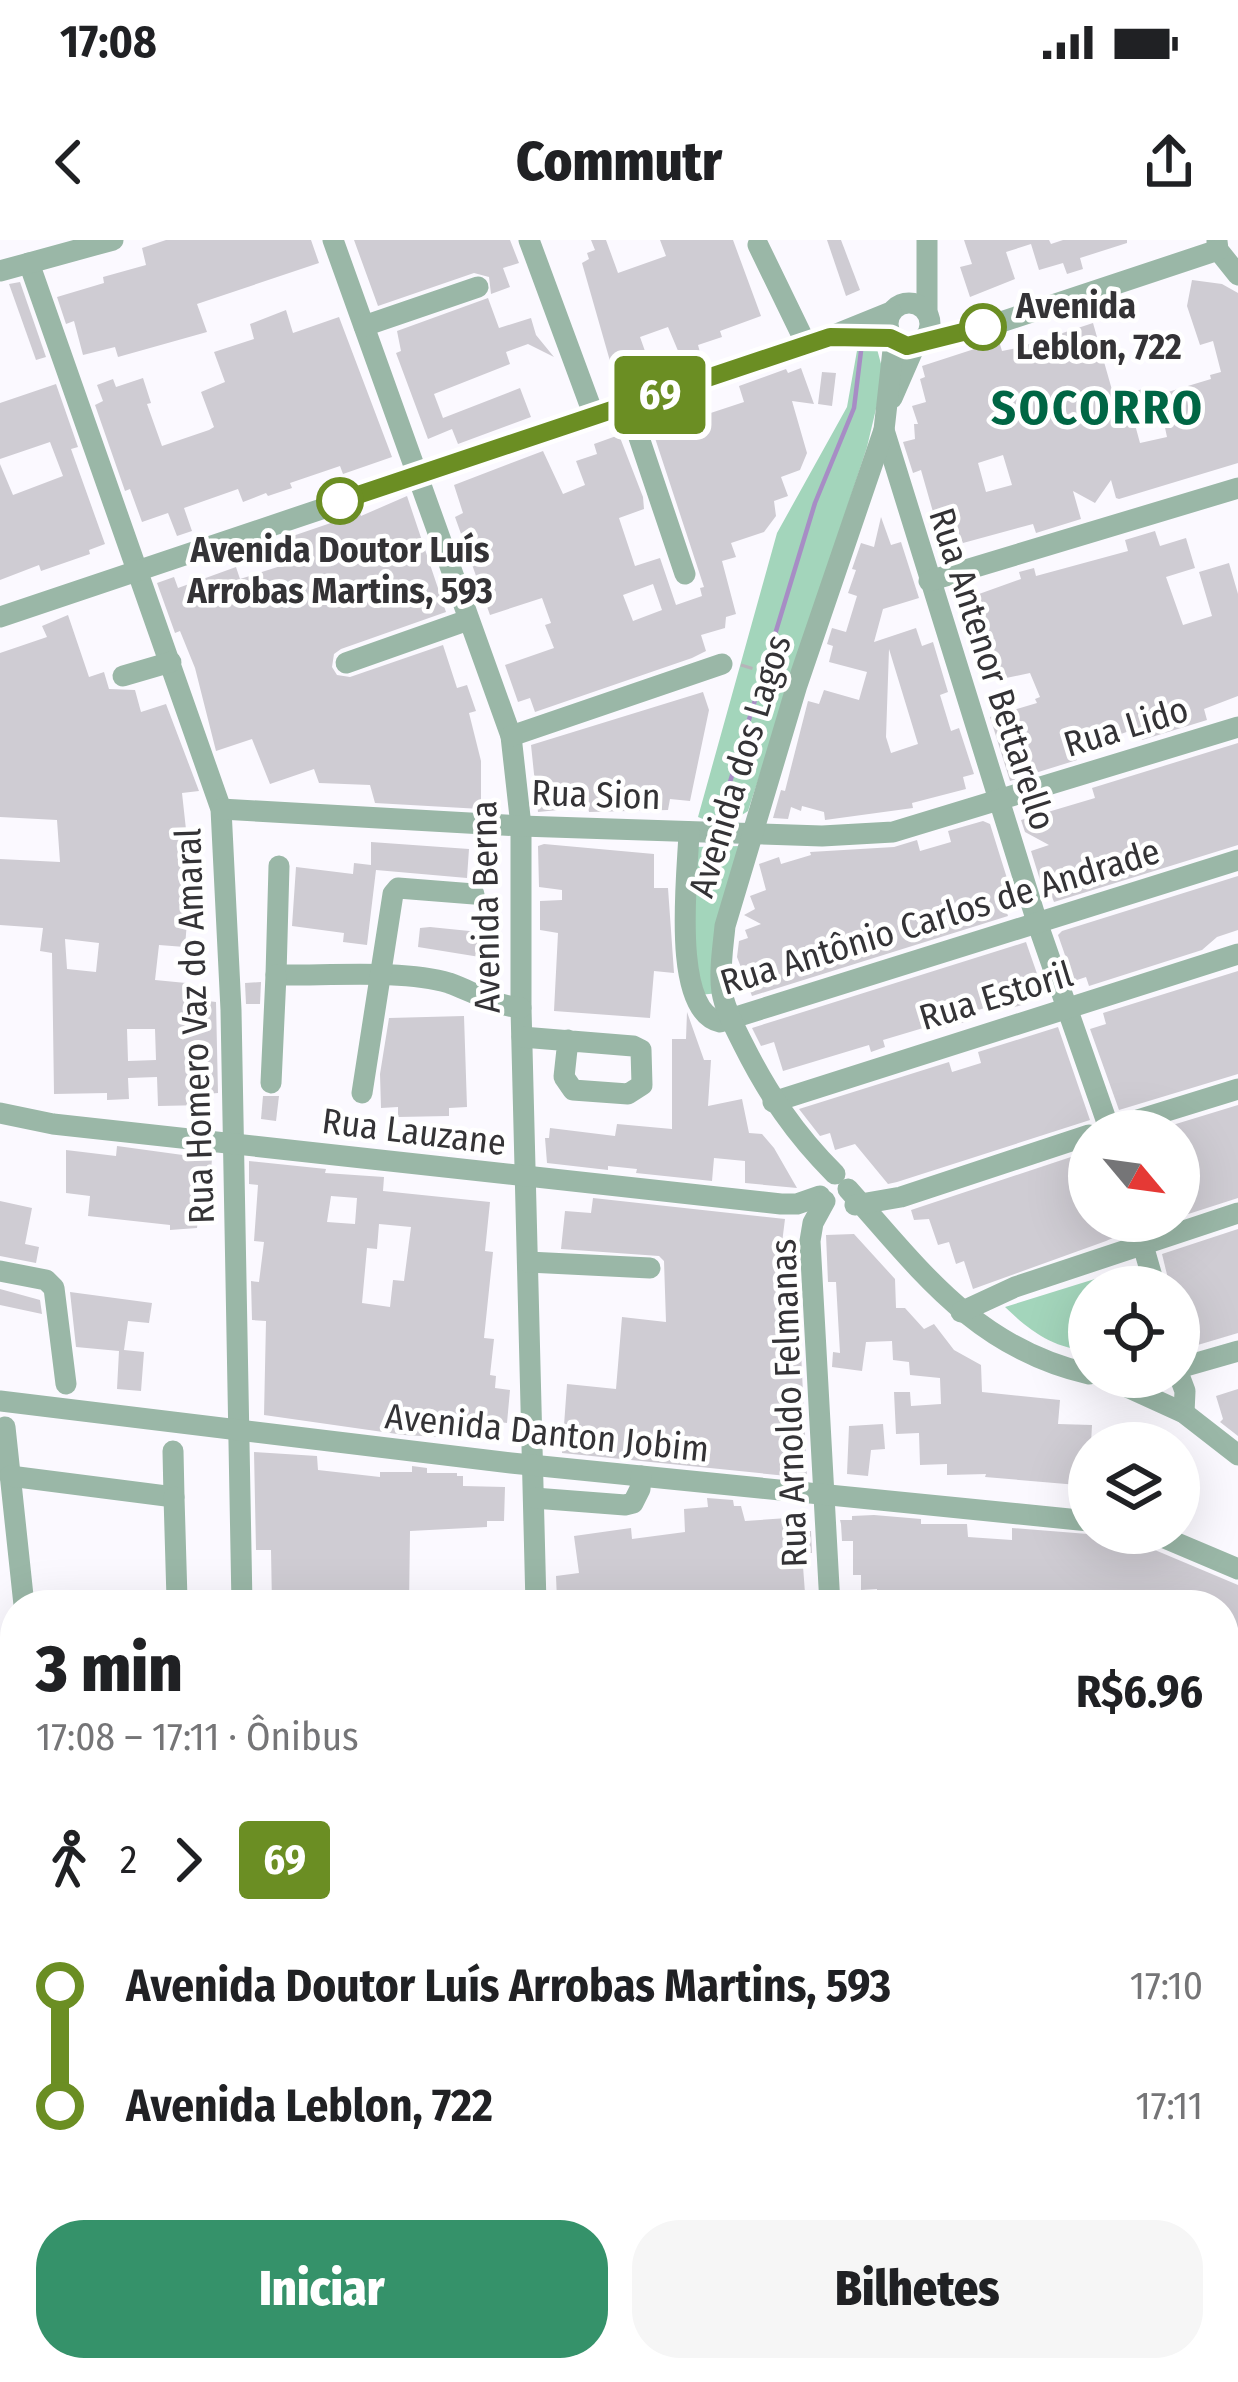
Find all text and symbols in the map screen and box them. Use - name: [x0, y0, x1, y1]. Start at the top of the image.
- text: 17:08: [60, 15, 157, 69]
- icon: back: [36, 129, 102, 195]
- icon: share: [1136, 129, 1202, 195]
- text: Commutr: [516, 130, 722, 194]
- place label: Avenida Leblon, 722: [1015, 284, 1182, 369]
- marker: Avenida Leblon, 722: [961, 305, 1005, 349]
- line badge: 69: [606, 356, 714, 434]
- text: 69: [638, 370, 682, 420]
- district label: SOCORRO: [991, 379, 1205, 437]
- marker: Avenida Doutor Luís Arrobas Martins, 593: [318, 479, 362, 523]
- street label: Rua Antenor Bettarello: [919, 502, 1065, 836]
- place label: Avenida Doutor Luís Arrobas Martins, 593: [186, 528, 493, 613]
- street label: Avenida dos Lagos: [679, 630, 801, 902]
- street label: Rua Lido: [1058, 687, 1194, 767]
- street label: Rua Sion: [531, 771, 661, 819]
- street label: Avenida Berna: [462, 800, 510, 1014]
- street label: Rua Homero Vaz do Amaral: [166, 827, 224, 1225]
- street label: Rua Antônio Carlos de Andrade: [715, 829, 1165, 1005]
- street label: Rua Estoril: [914, 952, 1078, 1040]
- street label: Rua Lauzane: [320, 1099, 508, 1165]
- north arrow: [1068, 1110, 1200, 1242]
- map controls: [1068, 1110, 1200, 1554]
- street label: Rua Arnoldo Felmanas: [761, 1238, 817, 1568]
- button: locate: [1068, 1266, 1200, 1398]
- street label: Avenida Danton Jobim: [383, 1394, 711, 1472]
- button: layers: [1068, 1422, 1200, 1554]
- text: 3 min: [36, 1629, 183, 1708]
- text: R$6.96: [1076, 1665, 1203, 1719]
- text: 17:08 – 17:11 · Ônibus: [36, 1714, 359, 1760]
- icon: walk: [36, 1827, 102, 1893]
- icon: forward: [155, 1827, 221, 1893]
- text: 69: [263, 1835, 306, 1885]
- text: 2: [120, 1837, 137, 1883]
- text: Avenida Doutor Luís Arrobas Martins, 593: [126, 1959, 891, 2013]
- text: 17:10: [1130, 1963, 1203, 2009]
- text: Avenida Leblon, 722: [126, 2079, 493, 2133]
- text: 17:11: [1135, 2083, 1203, 2129]
- button: Iniciar: [36, 2220, 608, 2358]
- button: Bilhetes: [632, 2220, 1203, 2358]

